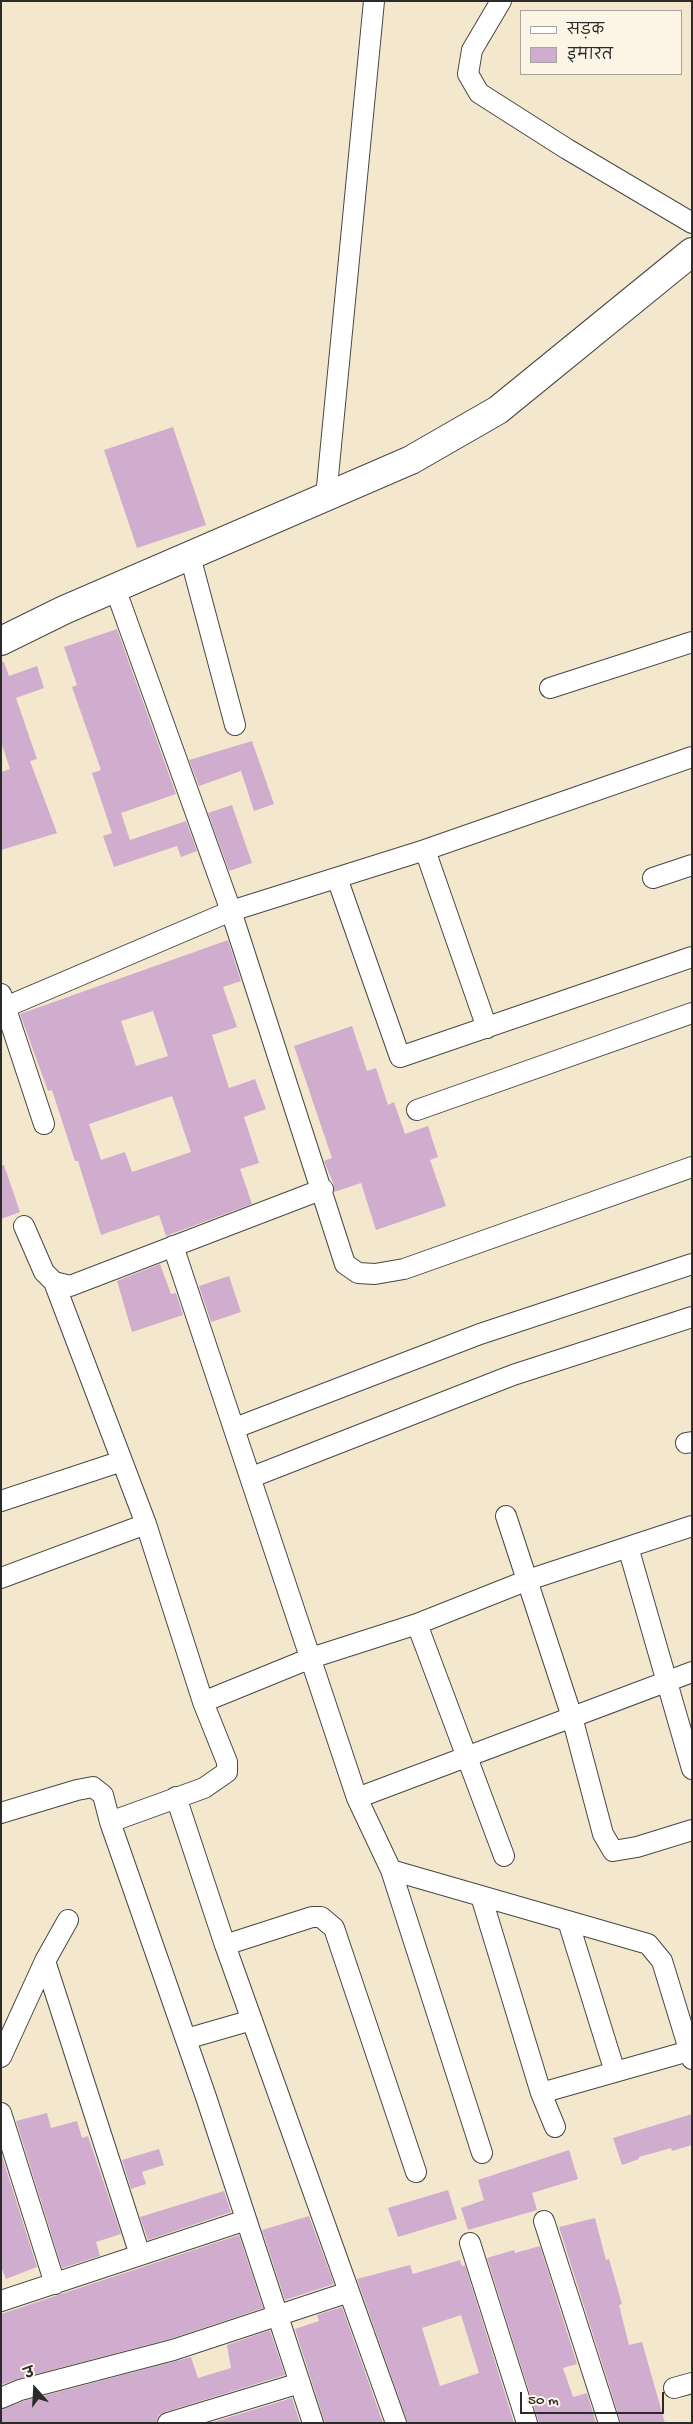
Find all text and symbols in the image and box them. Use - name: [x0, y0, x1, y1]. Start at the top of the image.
- legend: [520, 10, 683, 75]
- text: सड़क: [567, 22, 604, 40]
- text: इमारत: [567, 47, 613, 65]
- north arrow: [10, 2364, 60, 2414]
- text: उ: [23, 2365, 37, 2384]
- scale bar: [523, 2382, 667, 2414]
- text: 50 m: [528, 2392, 559, 2410]

